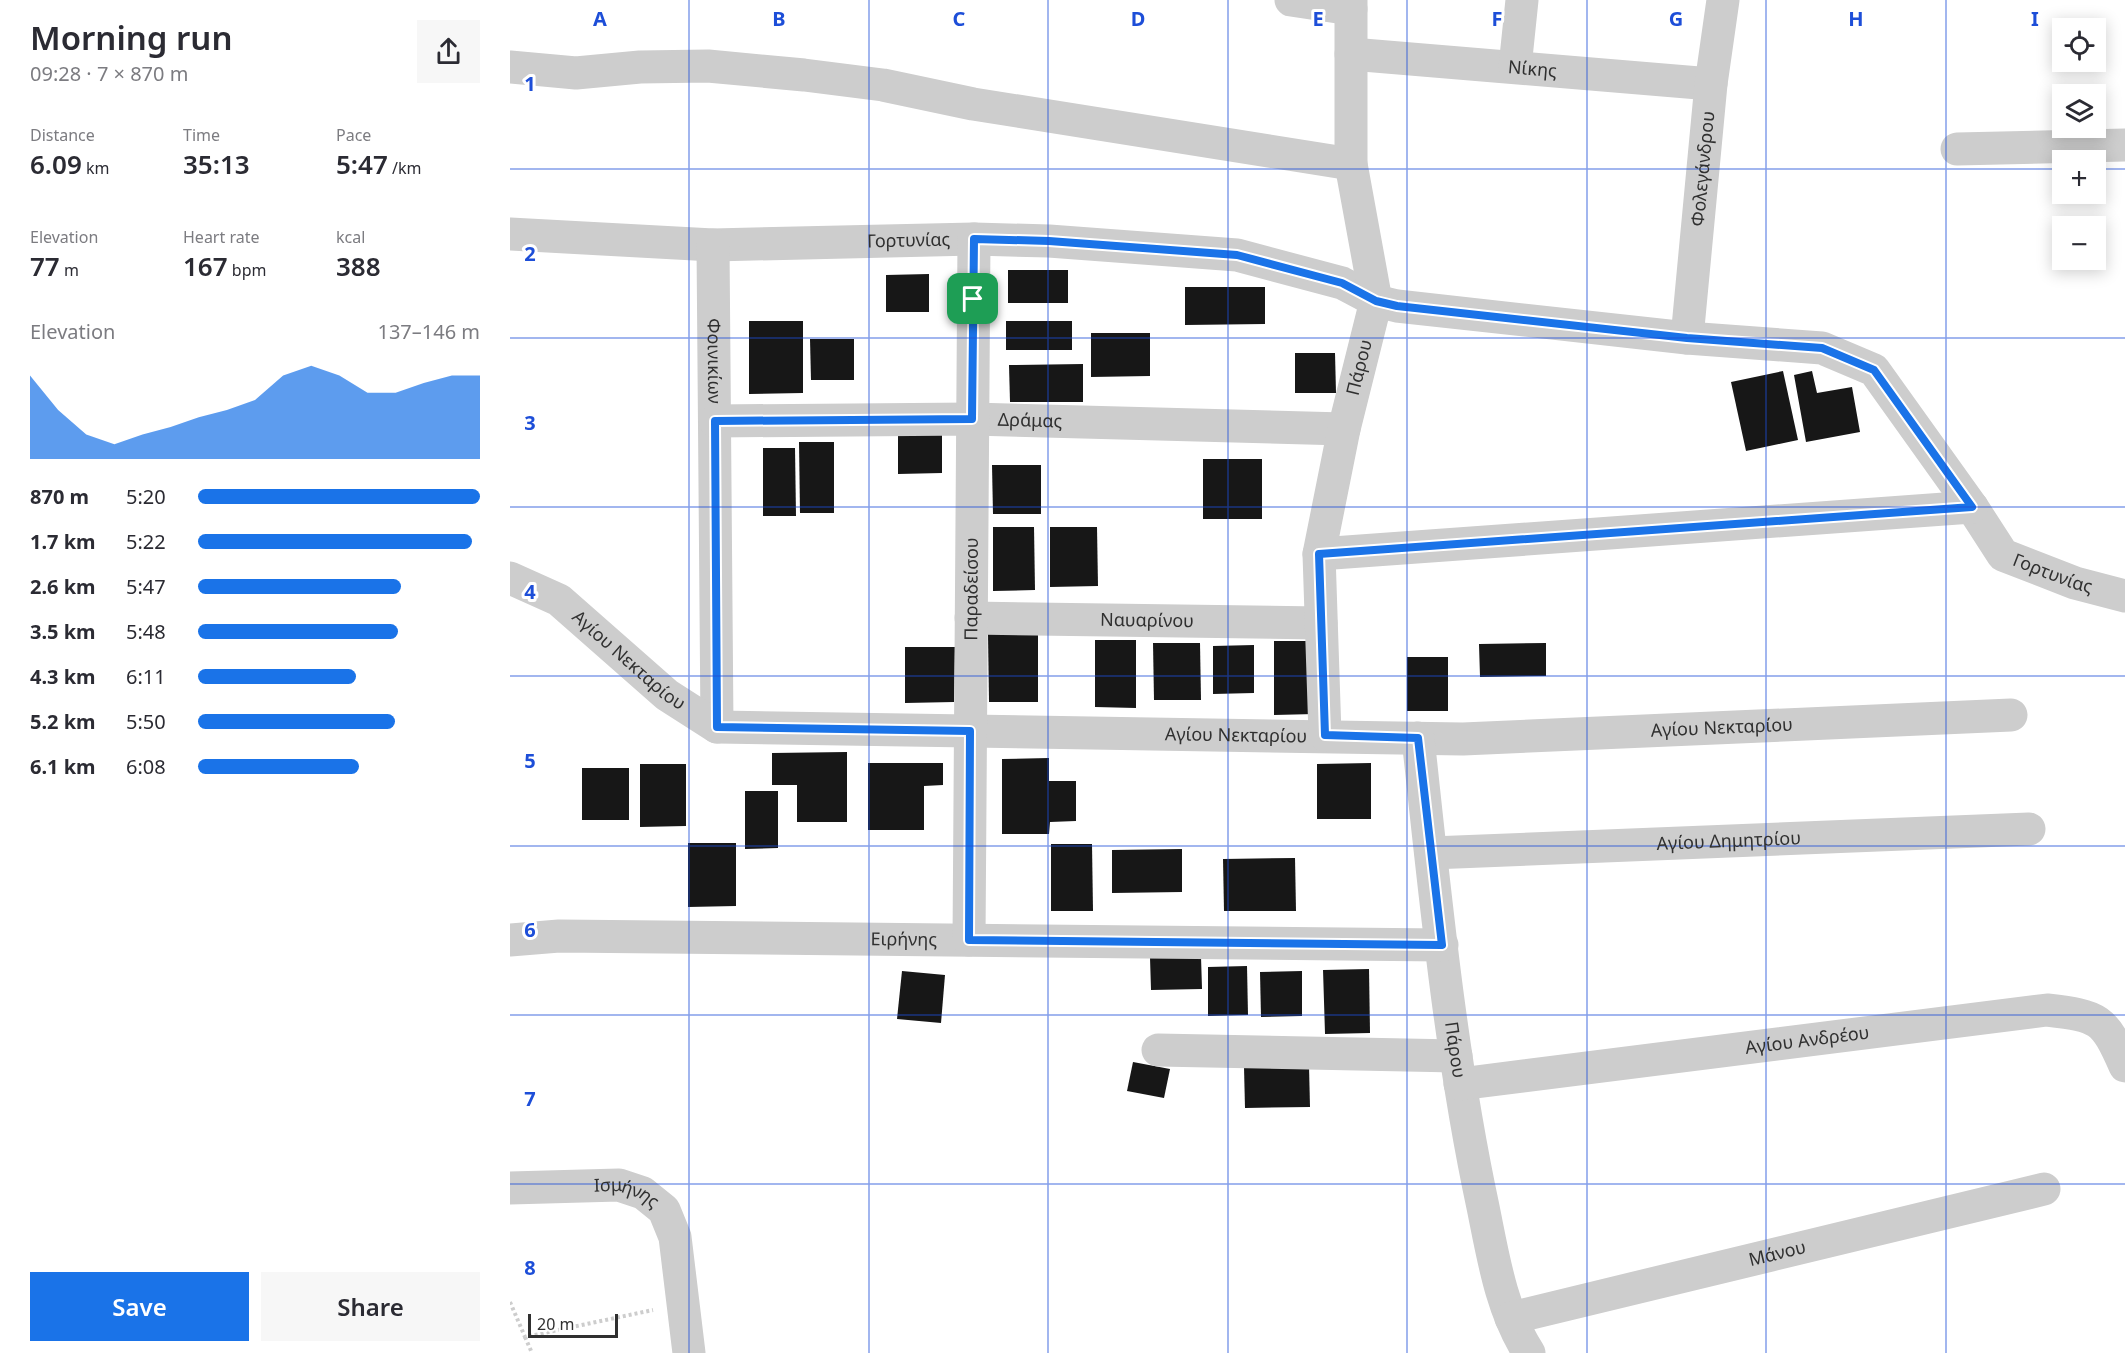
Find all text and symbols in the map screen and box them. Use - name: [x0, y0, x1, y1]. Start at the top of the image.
- text: A: [593, 5, 607, 32]
- text: B: [772, 5, 786, 32]
- text: C: [953, 5, 966, 32]
- text: D: [1131, 5, 1145, 32]
- text: E: [1312, 5, 1324, 32]
- text: F: [1492, 5, 1502, 32]
- text: G: [1669, 5, 1683, 32]
- text: H: [1848, 5, 1864, 32]
- text: I: [2031, 5, 2039, 32]
- text: Morning run: [30, 15, 232, 60]
- map controls: [2052, 18, 2106, 270]
- button: locate: [2052, 18, 2106, 72]
- button: share: [417, 20, 480, 83]
- street label: Νίκης: [1507, 54, 1558, 82]
- text: 09:28 · 7 × 870 m: [30, 60, 188, 87]
- text: 1: [524, 70, 536, 97]
- button: layers: [2052, 84, 2106, 138]
- street label: Φολεγάνδρου: [1685, 110, 1719, 228]
- text: Distance: [30, 124, 95, 146]
- text: Time: [183, 124, 220, 146]
- text: Pace: [336, 124, 371, 146]
- text: 6.09: [30, 146, 82, 182]
- text: 35:13: [183, 146, 250, 182]
- text: 5:47: [336, 146, 388, 182]
- button: +: [2052, 150, 2106, 204]
- text: km: [82, 157, 109, 179]
- text: /km: [388, 157, 421, 179]
- button: −: [2052, 216, 2106, 270]
- text: Elevation: [30, 226, 98, 248]
- text: Heart rate: [183, 226, 259, 248]
- text: kcal: [336, 226, 365, 248]
- street label: Γορτυνίας: [867, 227, 951, 252]
- text: 2: [524, 240, 536, 267]
- text: 77: [30, 248, 60, 284]
- text: 167: [183, 248, 228, 284]
- text: 388: [336, 248, 381, 284]
- text: m: [60, 259, 79, 281]
- text: bpm: [228, 259, 266, 281]
- pin: [947, 273, 998, 324]
- icon: arrive: [956, 282, 989, 315]
- text: Elevation: [30, 318, 115, 345]
- text: 137–146 m: [377, 318, 480, 345]
- street label: Φοινικίων: [703, 318, 727, 404]
- street label: Πάρου: [1340, 337, 1377, 398]
- street label: Δράμας: [997, 407, 1063, 432]
- text: 3: [524, 409, 536, 436]
- text: 870 m: [30, 483, 89, 510]
- text: 5:20: [126, 483, 166, 510]
- text: 1.7 km: [30, 528, 96, 555]
- text: 5:22: [126, 528, 166, 555]
- street label: Παραδείσου: [958, 537, 983, 641]
- street label: Γορτυνίας: [2010, 547, 2095, 598]
- text: 2.6 km: [30, 573, 96, 600]
- text: 5:47: [126, 573, 166, 600]
- text: 4: [524, 578, 536, 605]
- street label: Αγίου Νεκταρίου: [568, 604, 691, 715]
- street label: Ναυαρίνου: [1100, 607, 1194, 632]
- text: 3.5 km: [30, 618, 96, 645]
- text: 5:48: [126, 618, 166, 645]
- text: 4.3 km: [30, 663, 96, 690]
- text: 6:11: [126, 663, 166, 690]
- text: 5.2 km: [30, 708, 96, 735]
- text: 5:50: [126, 708, 166, 735]
- street label: Αγίου Νεκταρίου: [1650, 712, 1793, 742]
- street label: Αγίου Νεκταρίου: [1165, 721, 1307, 747]
- text: 5: [524, 747, 536, 774]
- text: 6.1 km: [30, 753, 96, 780]
- text: 6:08: [126, 753, 166, 780]
- street label: Αγίου Δημητρίου: [1656, 825, 1801, 855]
- text: 6: [524, 916, 536, 943]
- street label: Ειρήνης: [870, 926, 938, 951]
- street label: Πάρου: [1440, 1020, 1472, 1080]
- street label: Αγίου Ανδρέου: [1744, 1020, 1871, 1059]
- text: 7: [524, 1085, 536, 1112]
- street label: Ισμήνης: [593, 1172, 665, 1213]
- street label: Μάνου: [1746, 1234, 1808, 1271]
- text: 8: [524, 1254, 536, 1281]
- button: Save: [30, 1272, 249, 1341]
- button: Share: [261, 1272, 480, 1341]
- scale bar: [528, 1311, 618, 1338]
- text: 20 m: [537, 1313, 574, 1335]

